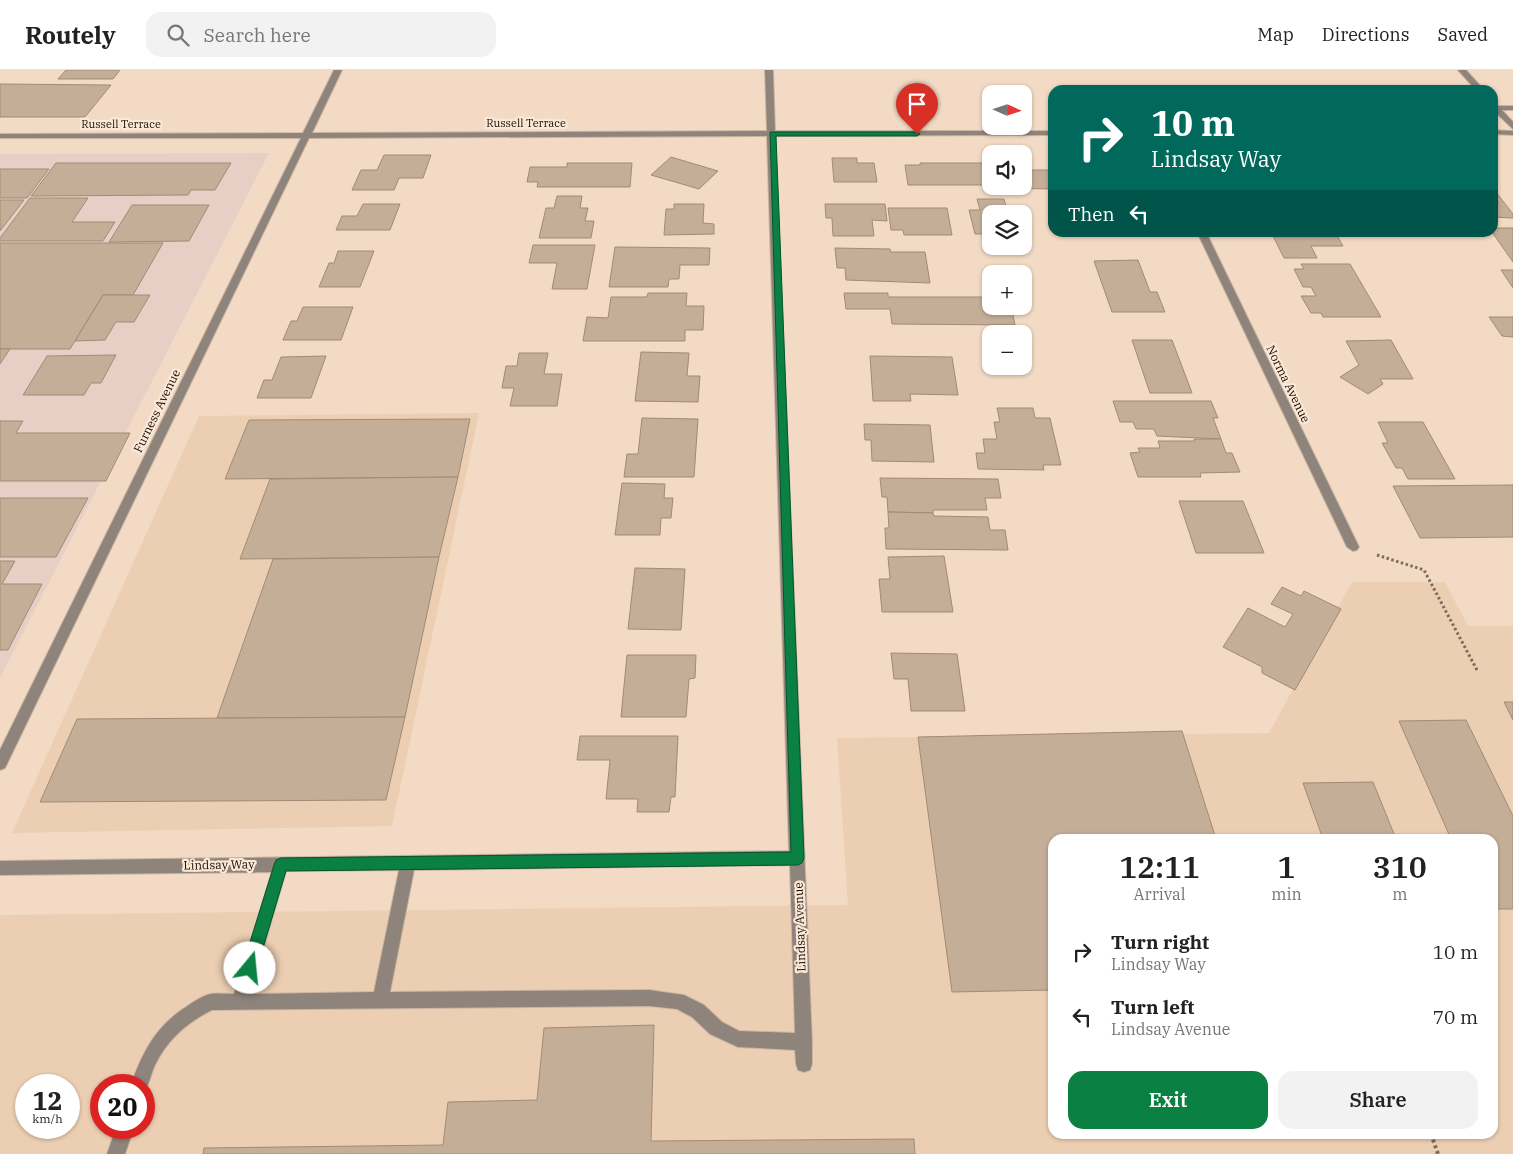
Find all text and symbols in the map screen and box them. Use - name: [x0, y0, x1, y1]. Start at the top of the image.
- search box: [146, 12, 496, 57]
- text: Routely: [25, 19, 116, 51]
- icon: search: [164, 21, 192, 49]
- text: Search here: [204, 23, 311, 47]
- text: Map: [1257, 23, 1294, 46]
- text: Directions: [1322, 23, 1410, 46]
- text: Saved: [1438, 23, 1488, 46]
- pin: [896, 83, 938, 134]
- north arrow: [982, 85, 1032, 135]
- map controls: [982, 85, 1032, 375]
- icon: arrive: [903, 90, 931, 118]
- text: 10 m: [1151, 100, 1235, 146]
- icon: right: [1068, 105, 1133, 170]
- street label: Russell Terrace: [486, 116, 566, 130]
- street label: Russell Terrace: [81, 117, 161, 131]
- text: Lindsay Way: [1151, 144, 1281, 173]
- button: sound: [982, 145, 1032, 195]
- icon: left: [1125, 200, 1153, 228]
- text: Then: [1068, 202, 1115, 226]
- button: layers: [982, 205, 1032, 255]
- button: +: [982, 265, 1032, 315]
- button: −: [982, 325, 1032, 375]
- street label: Norma Avenue: [1263, 343, 1314, 425]
- street label: Furness Avenue: [130, 367, 183, 455]
- text: 12:11: [1119, 847, 1200, 886]
- text: 1: [1277, 847, 1295, 886]
- text: 310: [1373, 847, 1427, 886]
- street label: Lindsay Way: [183, 856, 255, 873]
- street label: Lindsay Avenue: [790, 882, 809, 972]
- text: Arrival: [1134, 884, 1186, 904]
- text: min: [1271, 884, 1302, 904]
- text: m: [1392, 884, 1407, 904]
- text: Turn right: [1111, 930, 1209, 954]
- icon: right: [1068, 938, 1096, 966]
- text: 10 m: [1433, 940, 1478, 964]
- position arrow: [223, 941, 275, 993]
- text: Lindsay Way: [1111, 954, 1206, 974]
- text: Turn left: [1111, 995, 1194, 1019]
- icon: left: [1068, 1003, 1096, 1031]
- text: 70 m: [1433, 1005, 1478, 1029]
- text: Lindsay Avenue: [1111, 1019, 1230, 1039]
- button: Exit: [1068, 1071, 1268, 1129]
- button: Share: [1278, 1071, 1478, 1129]
- speed limit sign: 20: [90, 1074, 155, 1139]
- text: 12: [32, 1084, 63, 1117]
- text: km/h: [32, 1111, 63, 1126]

